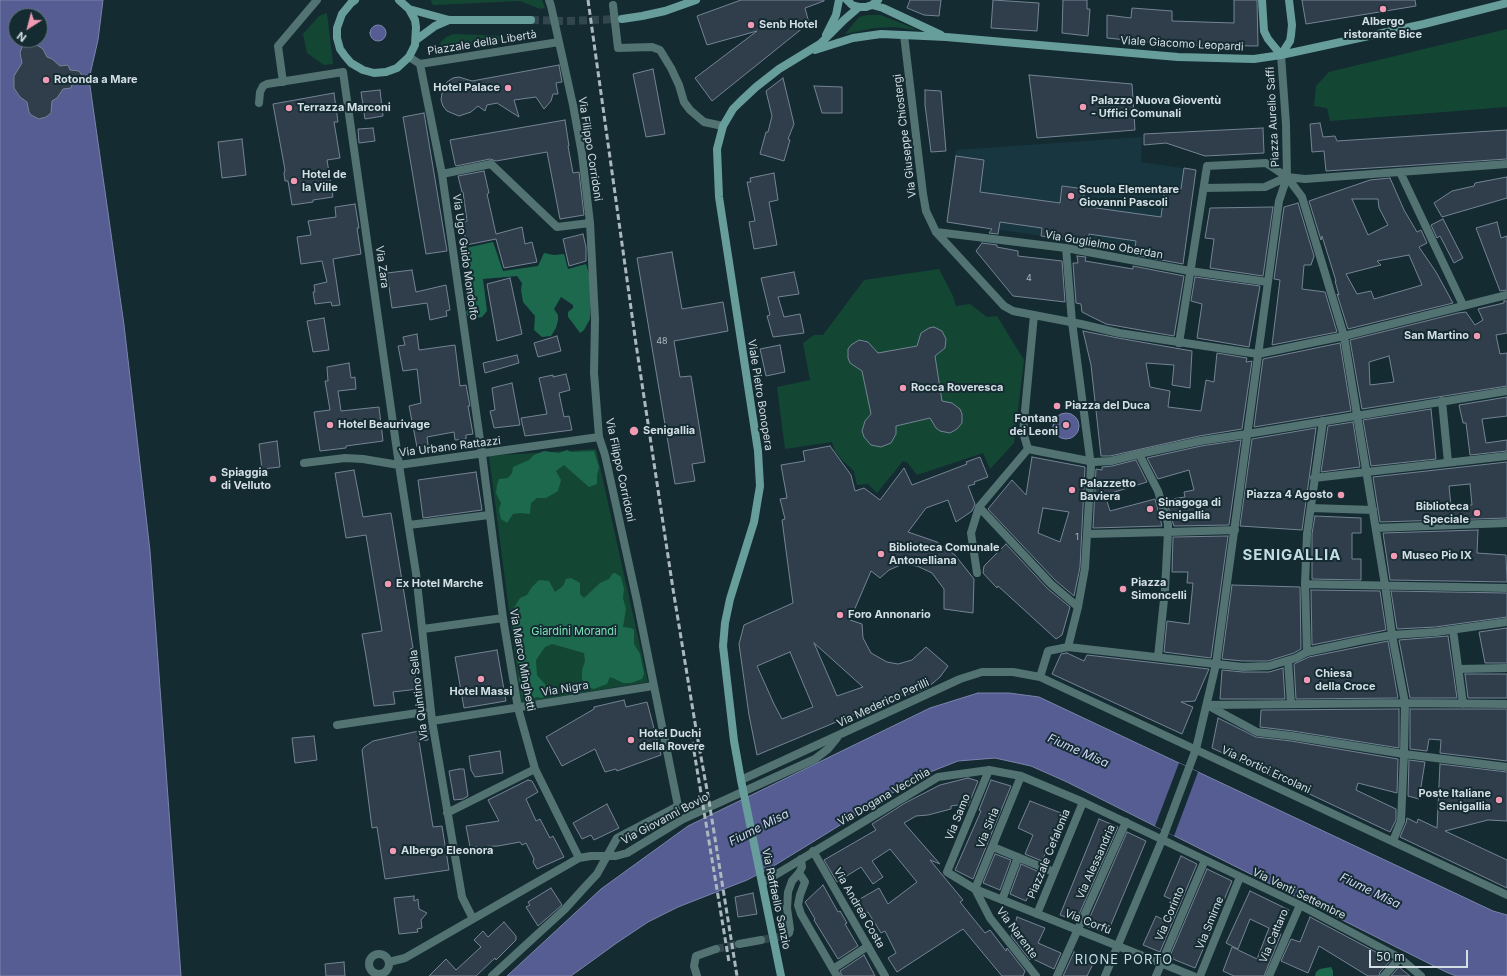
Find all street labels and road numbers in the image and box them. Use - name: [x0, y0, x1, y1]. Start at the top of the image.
- street label: Piazzale della Libertà: [427, 28, 537, 58]
- street label: Viale Giacomo Leopardi: [1120, 34, 1244, 54]
- street label: Piazza Aurelio Saffi: [1264, 67, 1282, 167]
- street label: Via Giuseppe Chiostergi: [891, 73, 919, 199]
- street label: Via Filippo Corridoni: [575, 96, 605, 202]
- street label: Via Ugo Guido Mondolfo: [450, 193, 480, 321]
- street label: Via Guglielmo Oberdan: [1044, 228, 1164, 262]
- street label: Via Zara: [372, 245, 392, 289]
- street label: Viale Pietro Bonopera: [745, 339, 775, 451]
- street label: Via Filippo Corridoni: [603, 417, 637, 523]
- street label: Via Urbano Rattazzi: [398, 434, 502, 460]
- street label: Via Marco Minghetti: [506, 608, 538, 712]
- street label: Via Quintino Sella: [407, 649, 431, 741]
- street label: Via Mederico Perilli: [835, 676, 931, 730]
- street label: Via Nigra: [540, 679, 590, 699]
- street label: Via Portici Ercolani: [1219, 743, 1313, 797]
- street label: Via Dogana Vecchia: [836, 765, 932, 829]
- street label: Via Giovanni Bovio: [619, 790, 711, 848]
- street label: Via Samo: [943, 792, 973, 842]
- street label: Via Siria: [974, 806, 1002, 850]
- street label: Piazzale Cefalonia: [1025, 807, 1073, 901]
- street label: Via Alessandria: [1074, 823, 1118, 901]
- street label: Via Raffaello Sanzio: [759, 847, 793, 951]
- street label: Via Andrea Costa: [831, 866, 887, 950]
- street label: Via Venti Settembre: [1250, 866, 1348, 922]
- street label: Via Corinto: [1153, 885, 1187, 943]
- street label: Via Smirne: [1193, 895, 1227, 951]
- street label: Via Narente: [993, 905, 1041, 961]
- street label: Via Corfù: [1063, 907, 1113, 937]
- street label: Via Cattaro: [1257, 907, 1291, 965]

